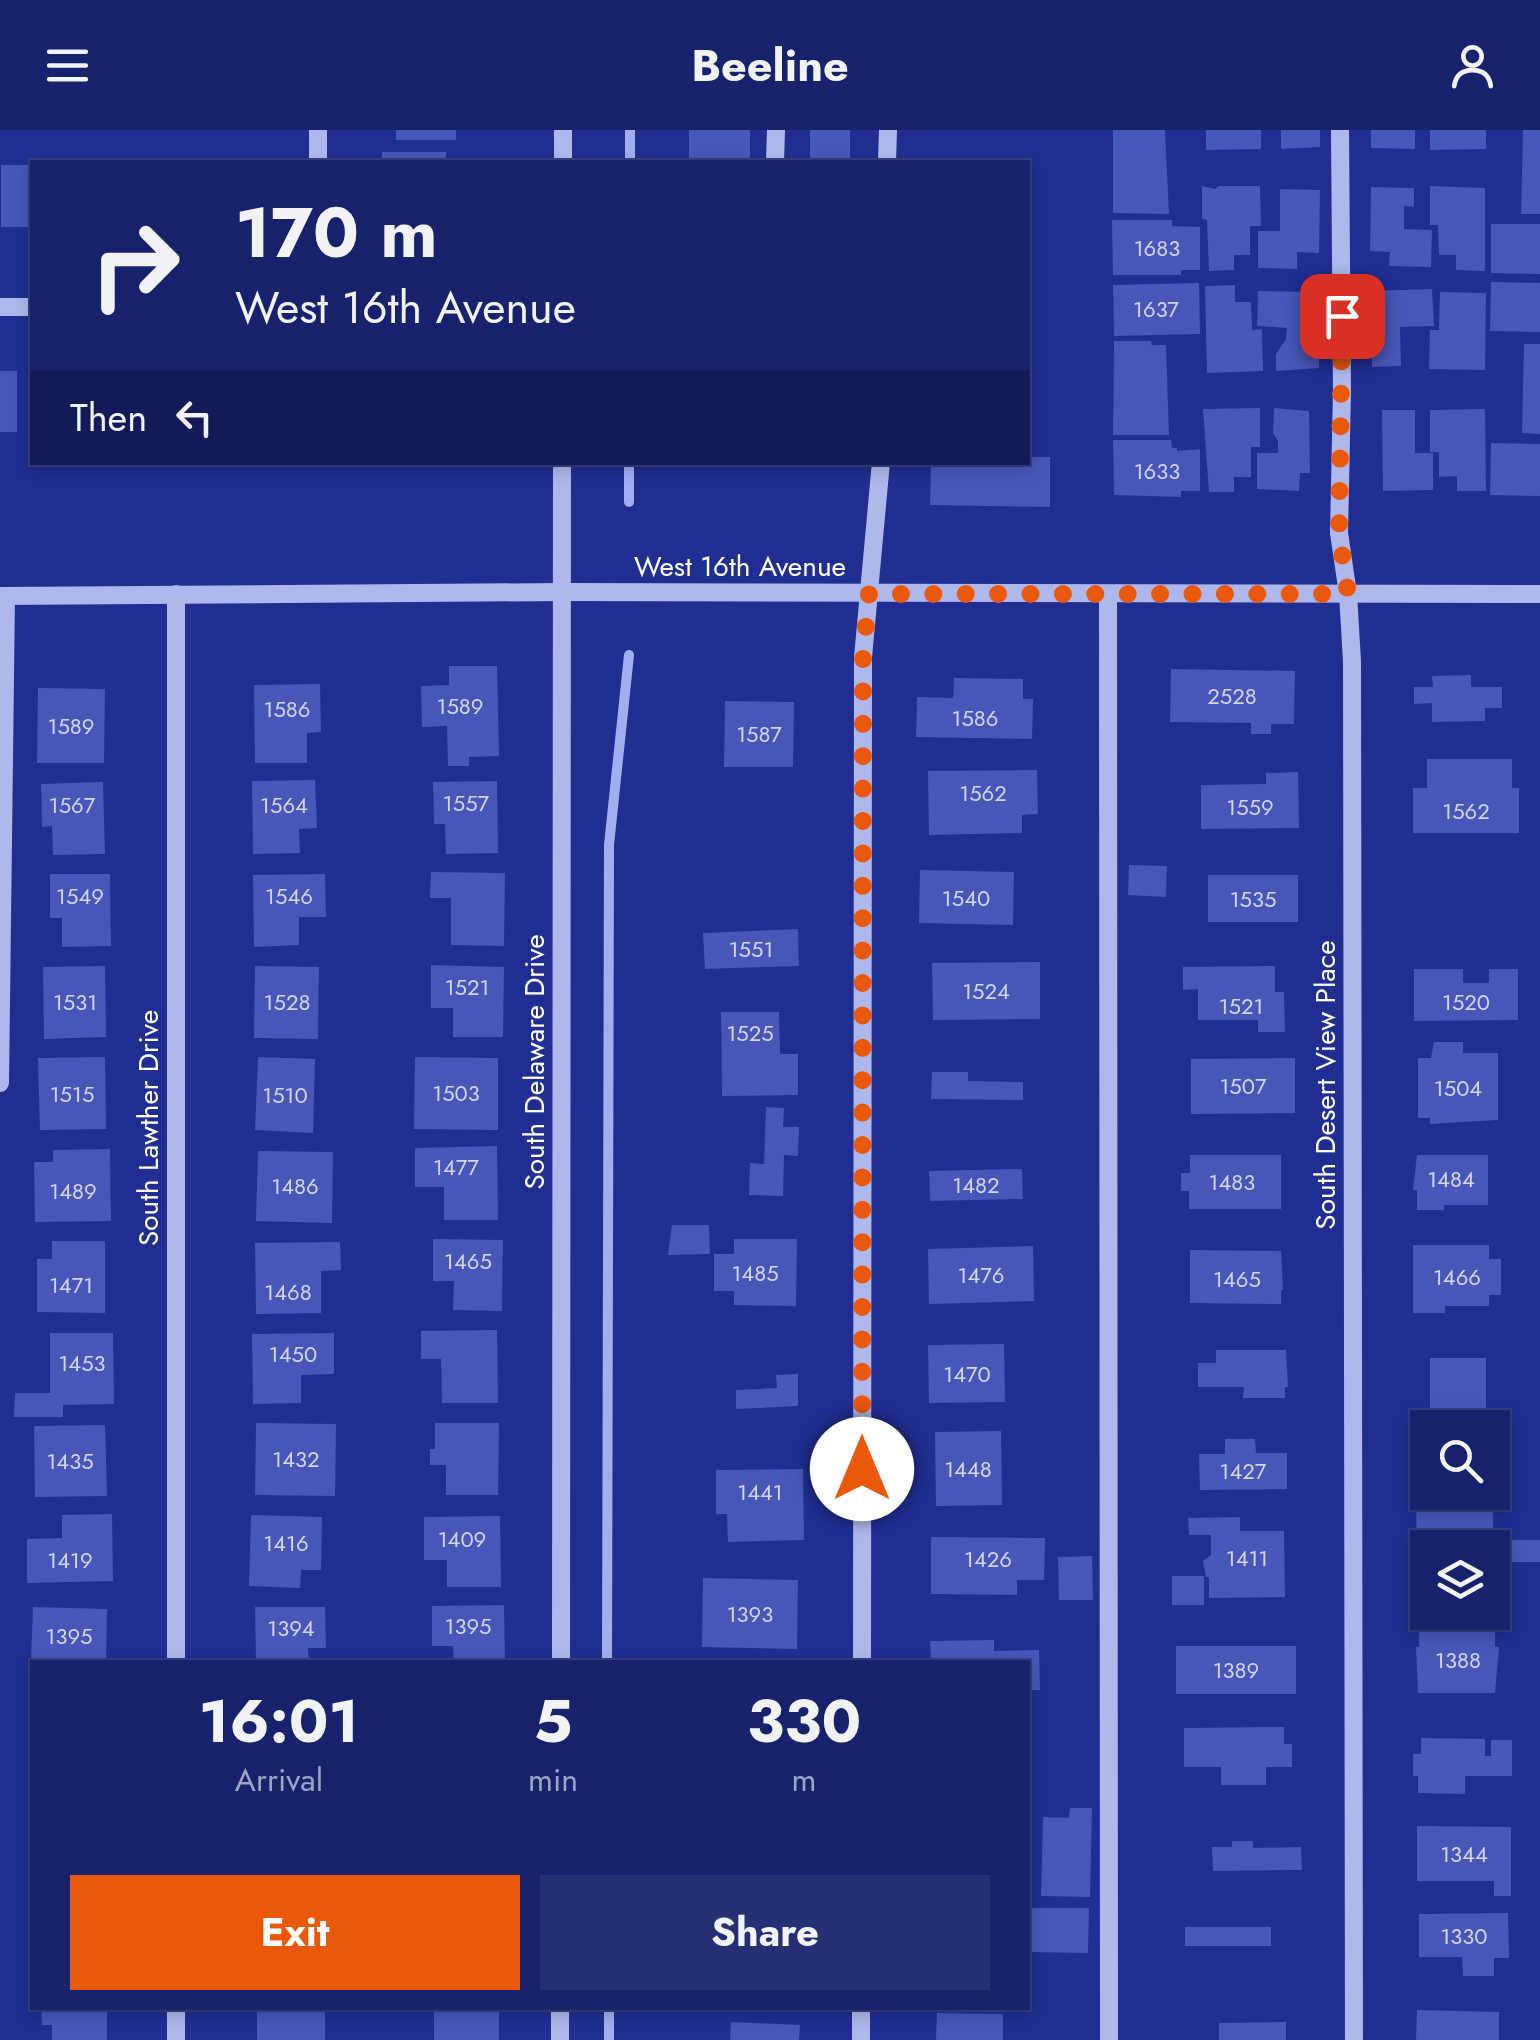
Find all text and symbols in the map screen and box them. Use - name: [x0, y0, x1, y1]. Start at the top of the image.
- text: Beeline: [691, 33, 849, 98]
- icon: menu: [40, 38, 95, 93]
- icon: person: [1445, 38, 1500, 93]
- text: 170 m: [235, 182, 438, 283]
- icon: right: [70, 200, 200, 330]
- house number: 1683: [1134, 232, 1180, 264]
- pin: [1300, 274, 1385, 359]
- text: West 16th Avenue: [235, 275, 576, 340]
- icon: arrive: [1315, 289, 1370, 344]
- house number: 1637: [1133, 293, 1179, 325]
- text: Then: [70, 390, 147, 445]
- icon: left: [167, 390, 222, 445]
- house number: 1633: [1134, 455, 1180, 487]
- street label: West 16th Avenue: [634, 546, 846, 587]
- house number: 2528: [1207, 680, 1257, 712]
- house number: 1589: [437, 690, 484, 722]
- house number: 1586: [264, 693, 311, 725]
- house number: 1586: [952, 702, 999, 734]
- house number: 1589: [48, 710, 95, 742]
- house number: 1587: [736, 718, 782, 750]
- house number: 1562: [959, 777, 1007, 809]
- house number: 1557: [443, 787, 490, 819]
- house number: 1567: [49, 789, 96, 821]
- house number: 1564: [260, 789, 308, 821]
- house number: 1559: [1226, 791, 1274, 823]
- house number: 1562: [1442, 795, 1490, 827]
- house number: 1549: [56, 880, 104, 912]
- house number: 1546: [265, 880, 313, 912]
- house number: 1540: [942, 882, 990, 914]
- house number: 1535: [1230, 883, 1276, 915]
- house number: 1551: [729, 933, 773, 965]
- street label: South Delaware Drive: [514, 934, 555, 1190]
- street label: South Desert View Place: [1305, 940, 1346, 1230]
- house number: 1521: [445, 971, 489, 1003]
- house number: 1524: [962, 975, 1010, 1007]
- house number: 1531: [53, 986, 97, 1018]
- house number: 1528: [264, 986, 310, 1018]
- house number: 1520: [1442, 986, 1490, 1018]
- house number: 1521: [1219, 990, 1263, 1022]
- street label: South Lawther Drive: [128, 1010, 169, 1246]
- house number: 1525: [726, 1017, 774, 1049]
- house number: 1507: [1219, 1070, 1267, 1102]
- house number: 1504: [1434, 1072, 1482, 1104]
- house number: 1503: [432, 1077, 480, 1109]
- house number: 1515: [50, 1078, 94, 1110]
- house number: 1510: [262, 1079, 308, 1111]
- house number: 1477: [433, 1151, 479, 1183]
- house number: 1484: [1427, 1163, 1475, 1195]
- house number: 1483: [1209, 1166, 1255, 1198]
- house number: 1482: [952, 1169, 1000, 1201]
- house number: 1486: [271, 1170, 319, 1202]
- house number: 1489: [49, 1175, 97, 1207]
- house number: 1465: [444, 1245, 492, 1277]
- house number: 1485: [731, 1257, 779, 1289]
- house number: 1476: [958, 1259, 1004, 1291]
- house number: 1466: [1433, 1261, 1481, 1293]
- house number: 1465: [1213, 1263, 1261, 1295]
- house number: 1471: [49, 1269, 93, 1301]
- house number: 1468: [264, 1276, 312, 1308]
- house number: 1450: [269, 1338, 317, 1370]
- house number: 1453: [58, 1347, 106, 1379]
- house number: 1470: [943, 1358, 991, 1390]
- map controls: [1410, 1410, 1510, 1630]
- button: search: [1410, 1410, 1510, 1510]
- position arrow: [810, 1417, 914, 1521]
- house number: 1432: [272, 1443, 320, 1475]
- house number: 1435: [46, 1445, 94, 1477]
- house number: 1448: [944, 1453, 992, 1485]
- house number: 1427: [1220, 1455, 1267, 1487]
- house number: 1441: [737, 1476, 783, 1508]
- house number: 1409: [438, 1523, 486, 1555]
- house number: 1416: [263, 1527, 309, 1559]
- button: layers: [1410, 1530, 1510, 1630]
- house number: 1411: [1226, 1542, 1268, 1574]
- house number: 1426: [964, 1543, 1012, 1575]
- house number: 1419: [47, 1544, 93, 1576]
- house number: 1393: [727, 1598, 773, 1630]
- house number: 1395: [445, 1610, 492, 1642]
- house number: 1394: [267, 1612, 315, 1644]
- house number: 1395: [46, 1620, 93, 1652]
- house number: 1388: [1435, 1644, 1481, 1676]
- house number: 1389: [1213, 1654, 1259, 1686]
- text: 16:01: [199, 1678, 359, 1765]
- text: 5: [534, 1678, 572, 1765]
- text: 330: [747, 1678, 861, 1765]
- text: Arrival: [235, 1757, 323, 1803]
- text: min: [528, 1757, 578, 1803]
- text: m: [792, 1757, 817, 1803]
- house number: 1344: [1440, 1838, 1488, 1870]
- button: Exit: [70, 1875, 520, 1990]
- button: Share: [540, 1875, 990, 1990]
- house number: 1330: [1440, 1920, 1488, 1952]

